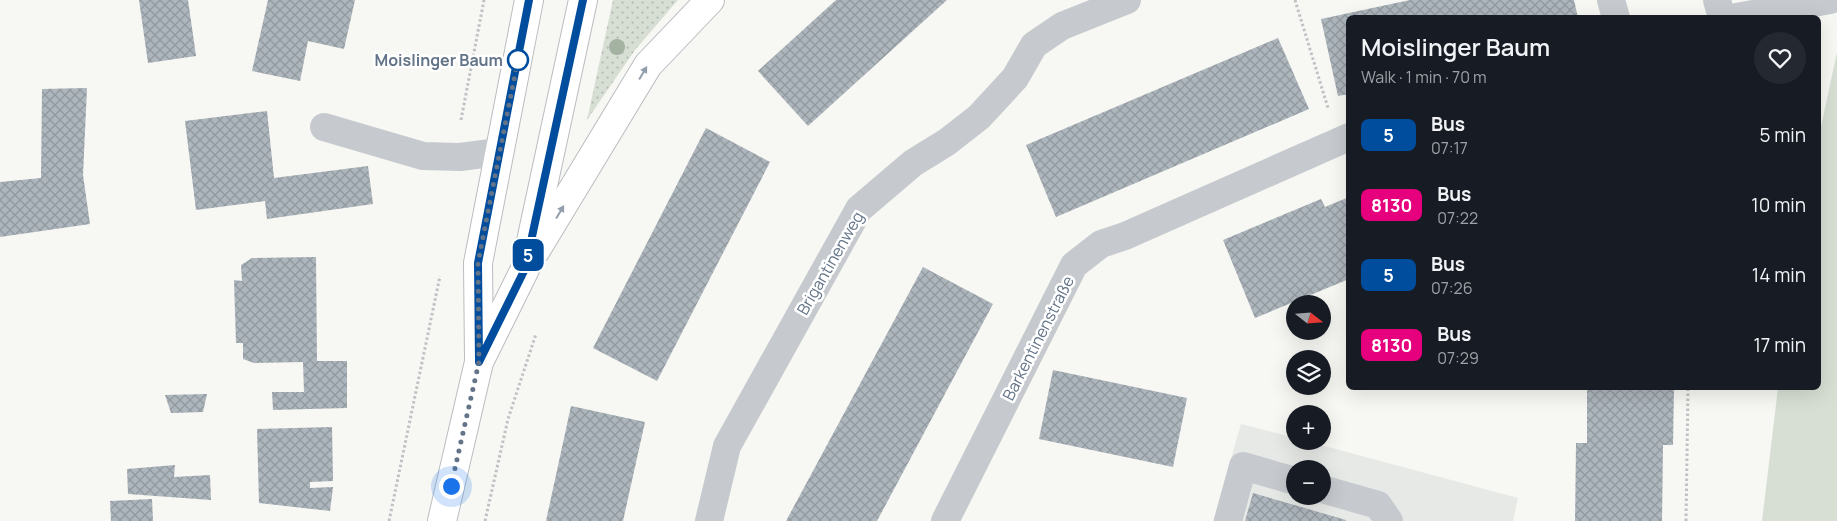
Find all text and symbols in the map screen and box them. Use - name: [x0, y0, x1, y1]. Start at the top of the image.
- text: Moislinger Baum: [1361, 30, 1550, 63]
- button: heart: [1754, 32, 1806, 84]
- place label: Moislinger Baum: [375, 49, 503, 71]
- marker: Moislinger Baum: [507, 49, 529, 71]
- one-way arrow: [639, 66, 648, 79]
- text: Walk · 1 min · 70 m: [1361, 66, 1487, 88]
- text: Bus: [1431, 111, 1465, 137]
- text: 5 min: [1759, 122, 1806, 148]
- text: 5: [1383, 123, 1394, 147]
- text: 07:17: [1431, 137, 1468, 159]
- text: Bus: [1437, 181, 1471, 207]
- text: 10 min: [1751, 192, 1806, 218]
- text: 8130: [1371, 193, 1412, 217]
- one-way arrow: [555, 206, 564, 219]
- street label: Brigantinenweg: [791, 207, 869, 319]
- text: 07:22: [1437, 207, 1478, 229]
- line badge: 5: [512, 239, 544, 271]
- text: 5: [523, 243, 533, 267]
- text: Bus: [1431, 251, 1465, 277]
- text: 14 min: [1752, 262, 1806, 288]
- text: 5: [1383, 263, 1394, 287]
- street label: Barkentinenstraße: [997, 272, 1079, 404]
- text: 07:26: [1431, 277, 1473, 299]
- north arrow: [1286, 295, 1331, 340]
- map controls: [1286, 295, 1331, 505]
- text: Bus: [1437, 321, 1471, 347]
- text: 17 min: [1753, 332, 1806, 358]
- text: 8130: [1371, 333, 1412, 357]
- text: 07:29: [1437, 347, 1479, 369]
- button: layers: [1286, 350, 1331, 395]
- button: +: [1286, 405, 1331, 450]
- button: −: [1286, 460, 1331, 505]
- your location: [439, 474, 464, 499]

